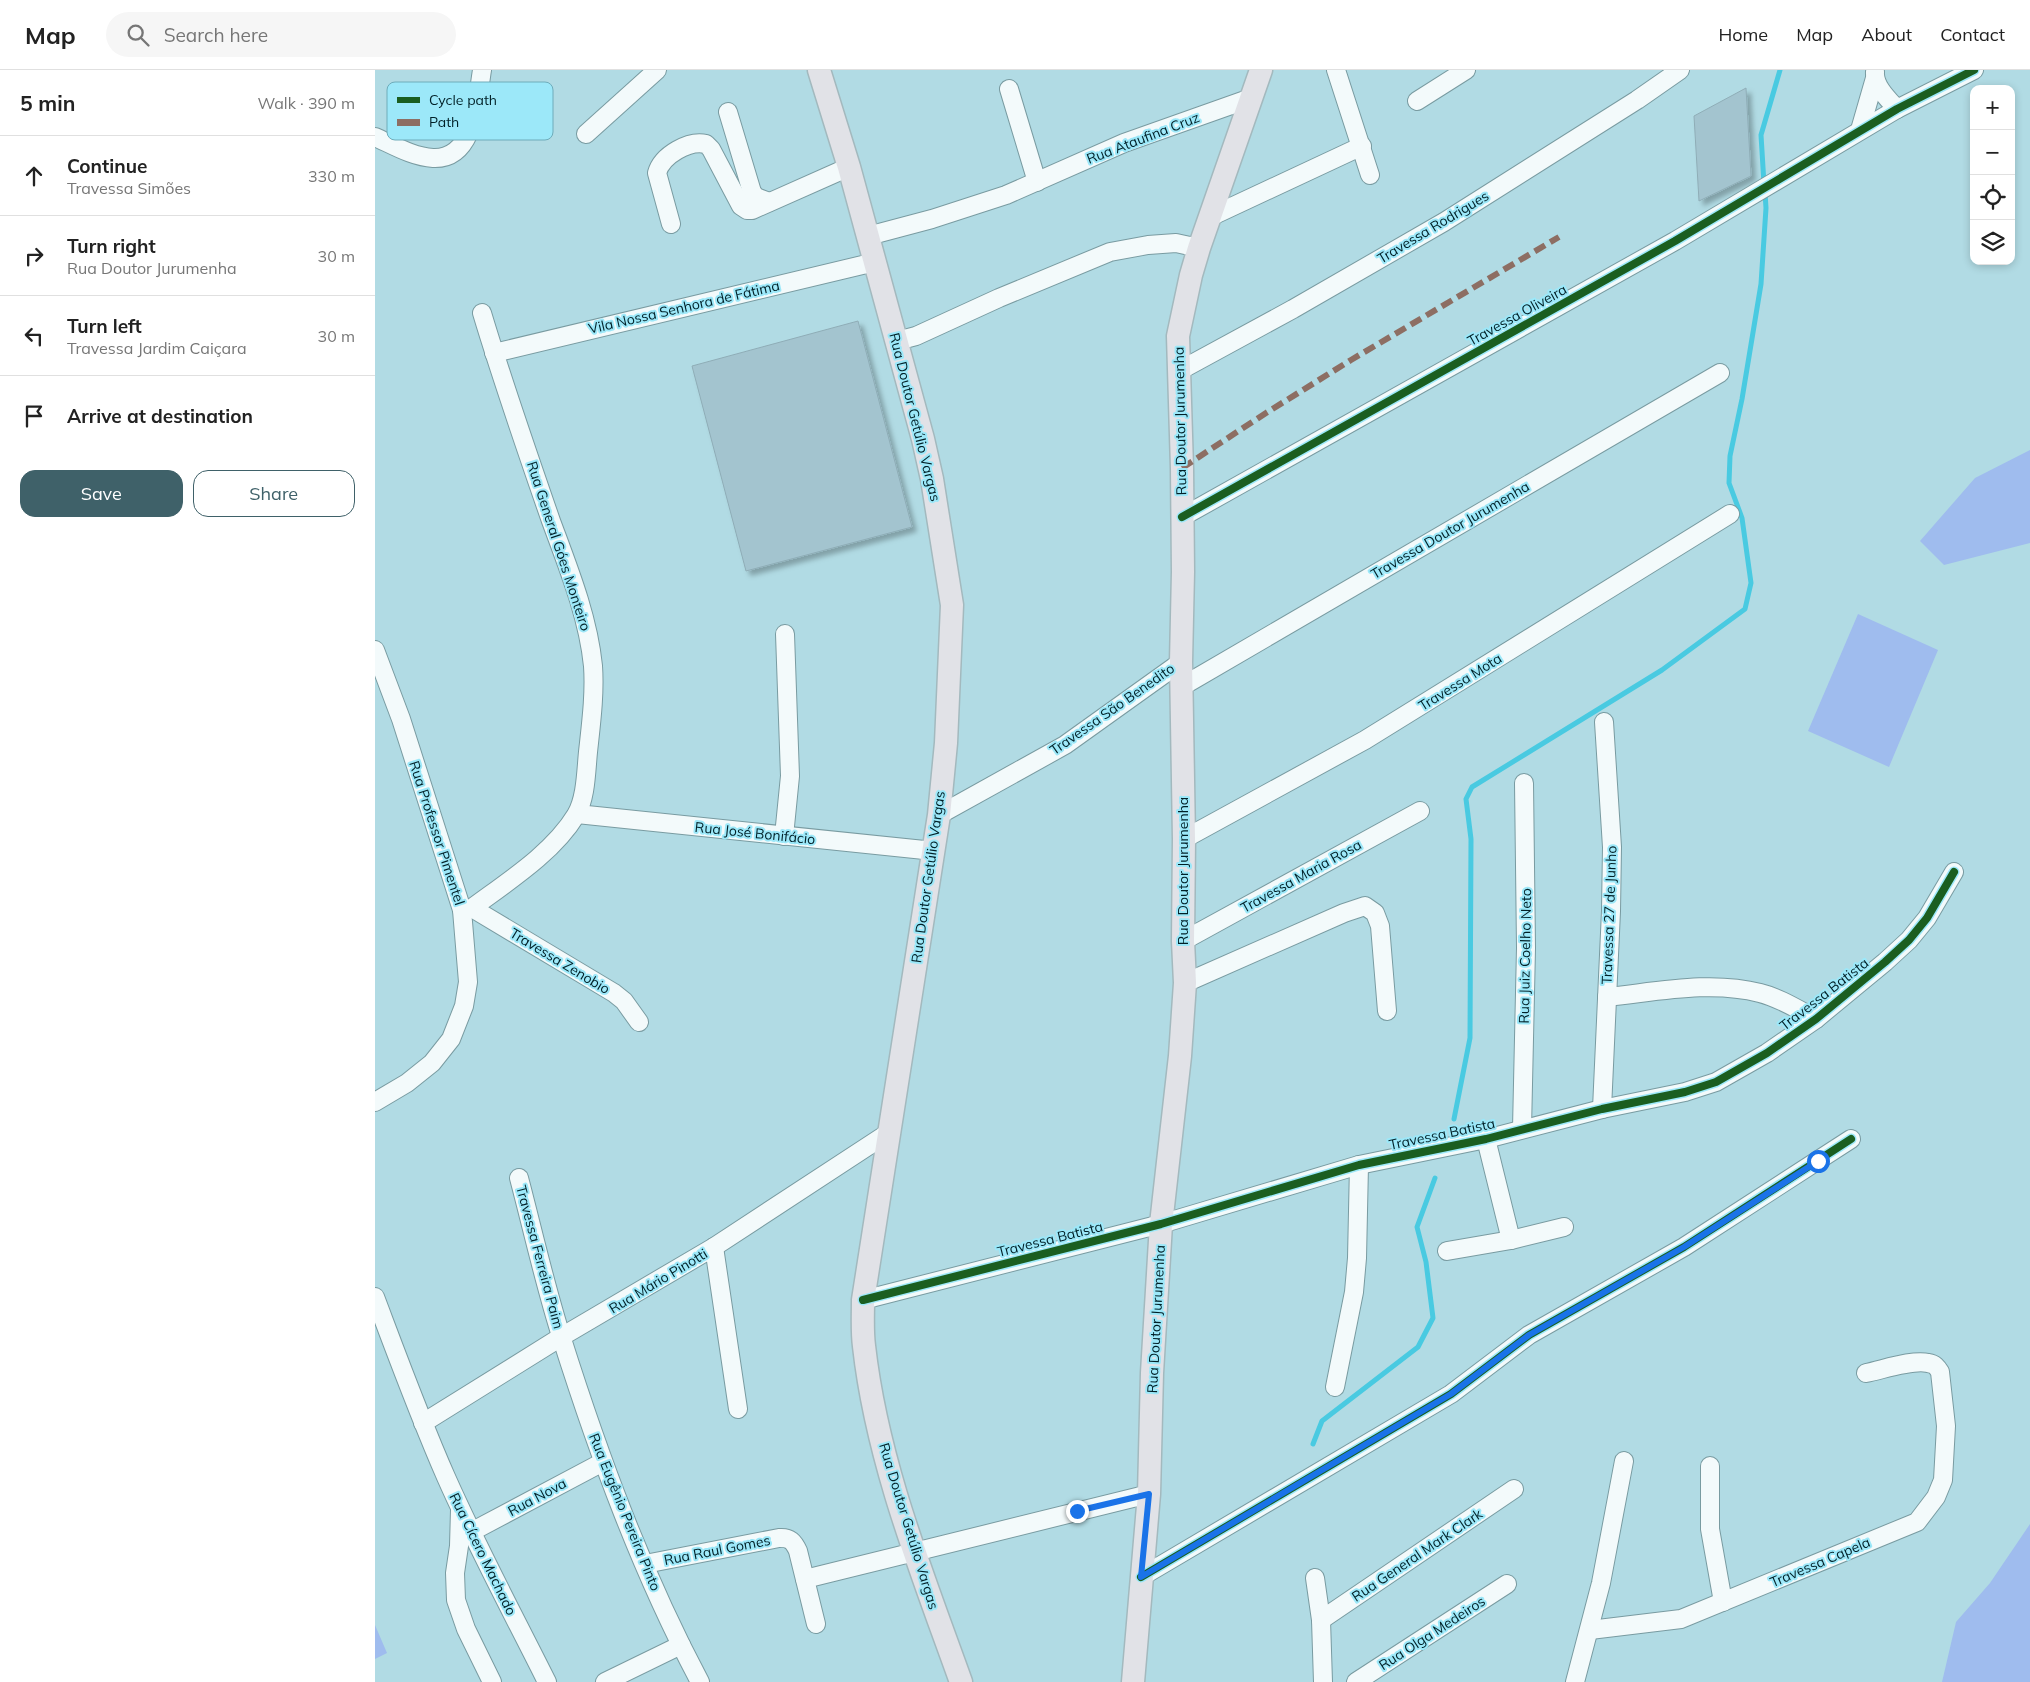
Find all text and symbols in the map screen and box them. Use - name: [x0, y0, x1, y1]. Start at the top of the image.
- search box: [106, 12, 456, 57]
- text: Map: [25, 20, 76, 50]
- icon: search: [124, 21, 152, 49]
- text: Search here: [164, 23, 268, 47]
- text: Home: [1718, 23, 1768, 46]
- text: Map: [1796, 23, 1833, 46]
- text: About: [1861, 23, 1912, 46]
- text: Contact: [1940, 23, 2005, 46]
- legend: [387, 82, 553, 140]
- map controls: [1970, 85, 2015, 265]
- button: +: [1970, 85, 2015, 130]
- text: 5 min: [20, 90, 75, 116]
- text: Cycle path: [429, 91, 497, 109]
- text: Walk · 390 m: [257, 93, 355, 113]
- street label: Rua Ataufina Cruz: [1084, 108, 1202, 168]
- text: Path: [429, 113, 459, 131]
- button: −: [1970, 130, 2015, 175]
- text: Continue: [67, 154, 147, 178]
- icon: ahead: [20, 162, 48, 190]
- text: 330 m: [308, 166, 355, 186]
- button: locate: [1970, 175, 2015, 220]
- text: Travessa Simões: [67, 178, 191, 198]
- street label: Travessa Rodrigues: [1374, 187, 1492, 267]
- button: layers: [1970, 220, 2015, 265]
- text: Turn right: [67, 234, 156, 258]
- icon: right: [20, 242, 48, 270]
- text: 30 m: [318, 246, 355, 266]
- text: Rua Doutor Jurumenha: [67, 258, 237, 278]
- street label: Vila Nossa Senhora de Fátima: [587, 276, 781, 338]
- street label: Travessa Oliveira: [1464, 280, 1570, 350]
- text: Turn left: [67, 314, 142, 338]
- icon: left: [20, 322, 48, 350]
- text: 30 m: [318, 326, 355, 346]
- street label: Rua Doutor Getúlio Vargas: [885, 331, 945, 503]
- text: Travessa Jardim Caiçara: [67, 338, 247, 358]
- street label: Rua Doutor Jurumenha: [1170, 347, 1190, 495]
- icon: arrive: [20, 402, 48, 430]
- text: Arrive at destination: [67, 404, 253, 428]
- street label: Rua General Góes Monteiro: [523, 459, 595, 633]
- button: Save: [20, 470, 183, 517]
- button: Share: [193, 470, 355, 517]
- street label: Travessa Doutor Jurumenha: [1367, 477, 1533, 583]
- street label: Travessa Mota: [1415, 649, 1505, 715]
- street label: Travessa São Benedito: [1046, 659, 1178, 759]
- street label: Rua Professor Pimentel: [405, 758, 469, 908]
- street label: Rua Doutor Getúlio Vargas: [907, 790, 949, 964]
- street label: Rua Doutor Jurumenha: [1174, 797, 1192, 945]
- street label: Rua José Bonifácio: [694, 818, 816, 848]
- street label: Travessa Maria Rosa: [1237, 835, 1365, 917]
- street label: Travessa 27 de Junho: [1598, 845, 1620, 985]
- street label: Rua Juiz Coelho Neto: [1515, 888, 1535, 1024]
- street label: Travessa Zenobio: [507, 924, 613, 998]
- street label: Travessa Batista: [1776, 954, 1872, 1034]
- street label: Travessa Batista: [1387, 1114, 1497, 1154]
- route start: [1807, 1150, 1830, 1173]
- street label: Travessa Ferreira Paim: [512, 1183, 568, 1331]
- street label: Travessa Batista: [995, 1217, 1105, 1261]
- street label: Rua Mário Pinotti: [605, 1244, 711, 1318]
- street label: Rua Doutor Jurumenha: [1143, 1244, 1169, 1394]
- street label: Rua Eugênio Pereira Pinto: [585, 1431, 665, 1593]
- street label: Rua Doutor Getúlio Vargas: [875, 1441, 943, 1611]
- street label: Rua Nova: [505, 1474, 569, 1520]
- street label: Rua Cícero Machado: [446, 1490, 520, 1618]
- route end: [1066, 1500, 1089, 1523]
- street label: Rua General Mark Clark: [1348, 1504, 1486, 1605]
- street label: Rua Raul Gomes: [662, 1531, 772, 1569]
- street label: Travessa Capela: [1767, 1533, 1873, 1591]
- street label: Rua Olga Medeiros: [1375, 1592, 1489, 1674]

